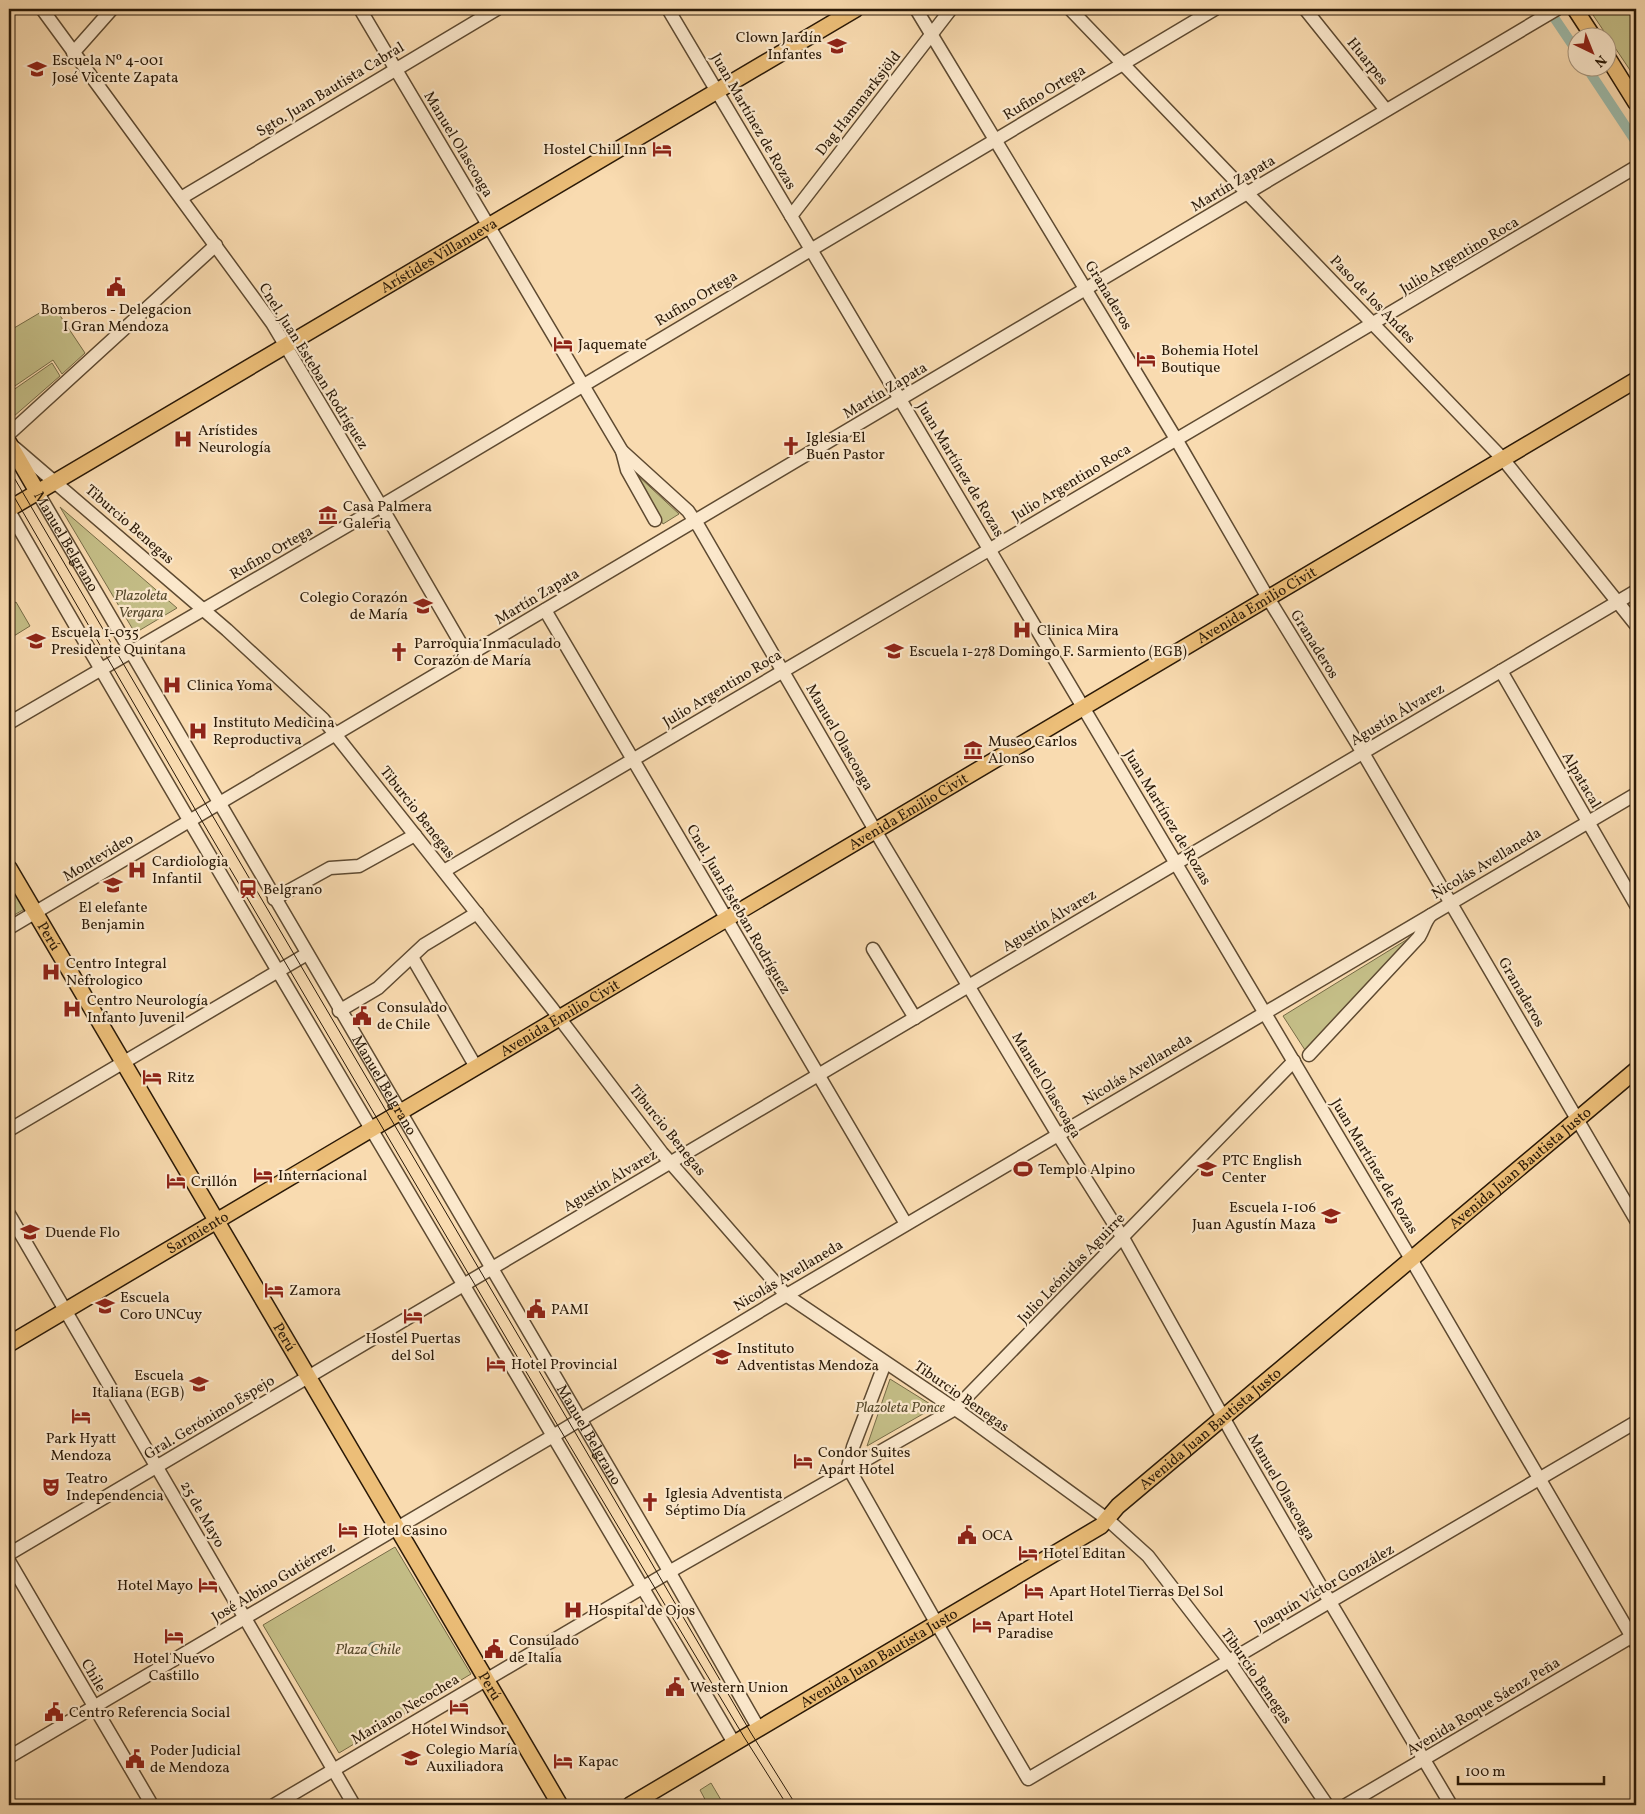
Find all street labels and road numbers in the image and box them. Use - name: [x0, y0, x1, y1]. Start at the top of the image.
- street label: Huarpes: [1341, 34, 1393, 90]
- street label: Sgto. Juan Bautista Cabral: [253, 38, 409, 143]
- street label: Dag Hammarksjöld: [812, 47, 907, 161]
- street label: Juan Martínez de Rozas: [705, 49, 801, 194]
- street label: Rufino Ortega: [1000, 60, 1090, 126]
- street label: Manuel Olascoaga: [418, 88, 498, 202]
- street label: Martín Zapata: [1188, 151, 1280, 218]
- street label: Julio Argentino Roca: [1396, 212, 1523, 300]
- street label: Arístides Villanueva: [377, 214, 502, 299]
- street label: Paso de los Andes: [1324, 251, 1420, 349]
- street label: Granaderos: [1079, 257, 1137, 334]
- street label: Rufino Ortega: [652, 266, 742, 332]
- street label: Cnel. Juan Esteban Rodríguez: [253, 279, 373, 454]
- street label: Martín Zapata: [840, 358, 932, 425]
- street label: Juan Martínez de Rozas: [911, 398, 1009, 542]
- street label: Julio Argentino Roca: [1008, 439, 1135, 527]
- street label: Tiburcio Benegas: [80, 481, 178, 570]
- street label: Manuel Belgrano: [27, 488, 103, 596]
- street label: Rufino Ortega: [226, 521, 317, 586]
- street label: Avenida Emilio Civit: [1193, 562, 1321, 650]
- street label: Martín Zapata: [492, 564, 584, 631]
- street label: Granaderos: [1284, 606, 1343, 683]
- street label: Julio Argentino Roca: [659, 645, 786, 733]
- street label: Agustín Álvarez: [1347, 679, 1449, 752]
- street label: Manuel Olascoaga: [800, 681, 878, 795]
- street label: Juan Martínez de Rozas: [1118, 746, 1216, 890]
- street label: Alpatacal: [1556, 749, 1605, 813]
- street label: Tiburcio Benegas: [374, 762, 460, 863]
- street label: Avenida Emilio Civit: [845, 769, 973, 856]
- street label: Cnel. Juan Esteban Rodríguez: [680, 821, 795, 999]
- street label: Nicolás Avellaneda: [1428, 823, 1546, 905]
- street label: Montevideo: [60, 829, 138, 888]
- street label: Agustín Álvarez: [999, 885, 1101, 958]
- street label: Perú: [31, 918, 64, 955]
- street label: Granaderos: [1492, 954, 1549, 1032]
- street label: Avenida Emilio Civit: [497, 975, 624, 1063]
- street label: Manuel Olascoaga: [1006, 1029, 1086, 1143]
- street label: Nicolás Avellaneda: [1079, 1029, 1197, 1111]
- street label: Manuel Belgrano: [346, 1032, 421, 1140]
- street label: Tiburcio Benegas: [624, 1081, 710, 1181]
- street label: Juan Martínez de Rozas: [1325, 1095, 1423, 1239]
- street label: Avenida Juan Bautista Justo: [1445, 1103, 1597, 1235]
- street label: Agustín Álvarez: [560, 1145, 662, 1218]
- street label: Sarmiento: [163, 1207, 233, 1260]
- street label: Julio Leónidas Aguirre: [1014, 1209, 1131, 1329]
- street label: Nicolás Avellaneda: [730, 1235, 848, 1317]
- street label: Perú: [267, 1319, 300, 1356]
- street label: Tiburcio Benegas: [909, 1357, 1013, 1438]
- street label: Avenida Juan Bautista Justo: [1135, 1364, 1287, 1496]
- street label: Gral. Gerónimo Espejo: [140, 1371, 279, 1466]
- street label: Manuel Belgrano: [550, 1381, 625, 1489]
- street label: Manuel Olascoaga: [1242, 1431, 1320, 1545]
- street label: 25 de Mayo: [174, 1478, 229, 1552]
- street label: José Albino Gutiérrez: [208, 1538, 339, 1629]
- street label: Joaquín Víctor González: [1251, 1540, 1398, 1637]
- street label: Avenida Juan Bautista Justo: [797, 1604, 962, 1714]
- street label: Tiburcio Benegas: [1215, 1625, 1296, 1729]
- street label: Avenida Roque Sáenz Peña: [1403, 1653, 1565, 1762]
- street label: Chile: [75, 1655, 111, 1696]
- street label: Perú: [472, 1668, 505, 1705]
- street label: Mariano Necochea: [348, 1670, 464, 1751]

